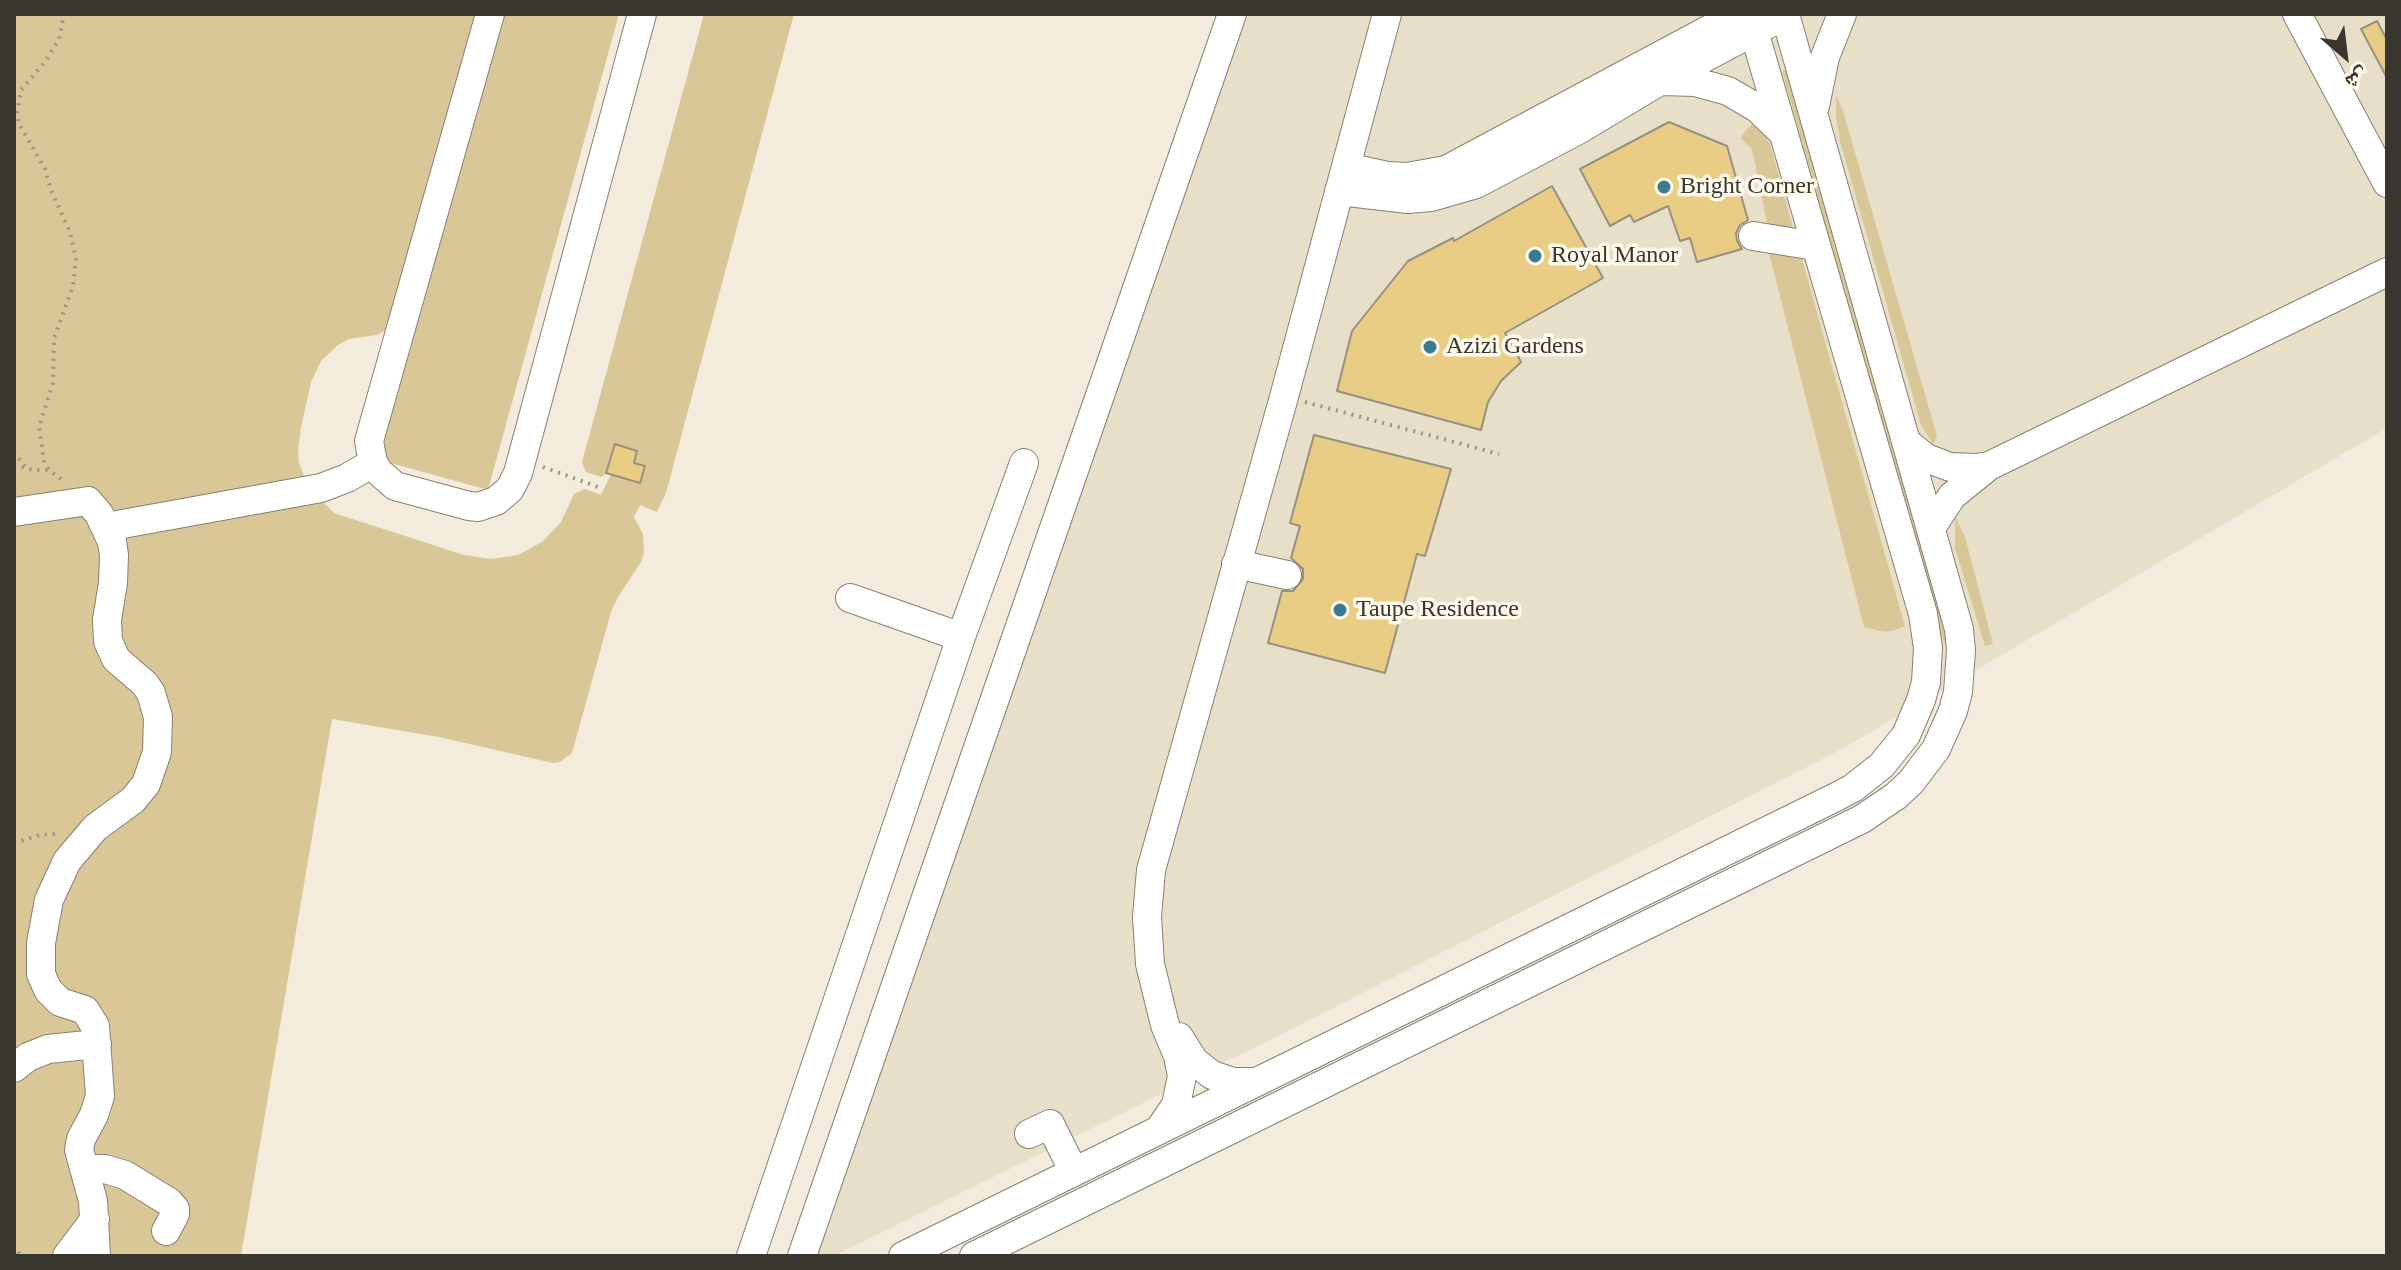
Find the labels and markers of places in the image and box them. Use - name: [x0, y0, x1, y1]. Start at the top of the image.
- place label: Bright Corner: [1680, 173, 1836, 201]
- marker: Bright Corner: [1655, 178, 1673, 196]
- place label: Royal Manor: [1551, 242, 1697, 270]
- marker: Royal Manor: [1526, 247, 1544, 265]
- place label: Azizi Gardens: [1446, 333, 1604, 361]
- marker: Azizi Gardens: [1421, 338, 1439, 356]
- place label: Taupe Residence: [1356, 596, 1546, 624]
- marker: Taupe Residence: [1331, 601, 1349, 619]

